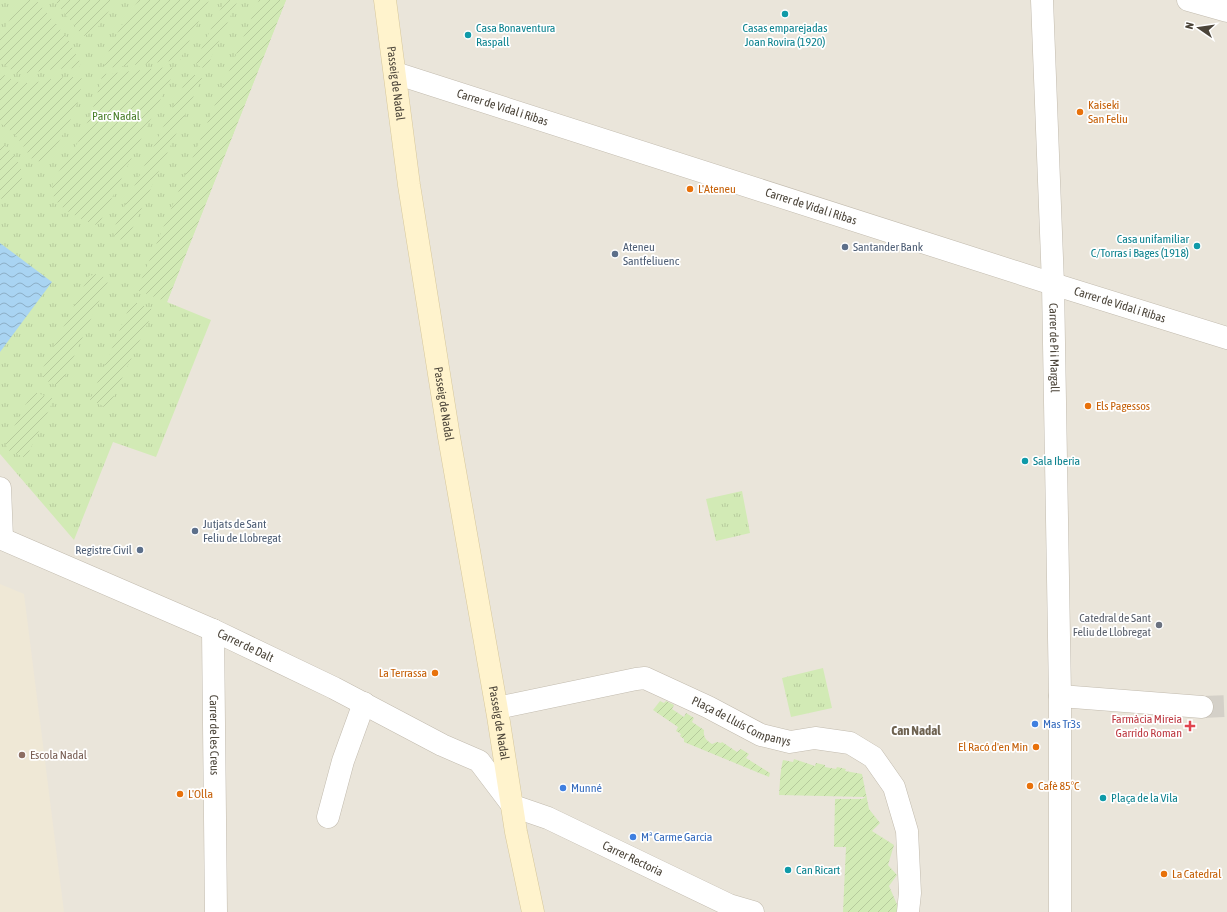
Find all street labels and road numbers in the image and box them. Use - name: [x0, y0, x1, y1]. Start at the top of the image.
- street label: Passeig de Nadal: [384, 45, 408, 122]
- street label: Carrer de Vidal i Ribas: [455, 86, 550, 129]
- street label: Carrer de Vidal i Ribas: [764, 185, 859, 228]
- street label: Carrer de Vidal i Ribas: [1072, 284, 1167, 326]
- street label: Carrer de Pi i Margall: [1046, 303, 1062, 394]
- street label: Passeig de Nadal: [431, 366, 457, 443]
- street label: Carrer de Dalt: [215, 626, 276, 665]
- street label: Passeig de Nadal: [486, 685, 512, 762]
- street label: Plaça de Lluís Companys: [689, 693, 792, 749]
- street label: Carrer de les Creus: [207, 695, 222, 775]
- street label: Carrer Rectoria: [600, 838, 665, 879]

